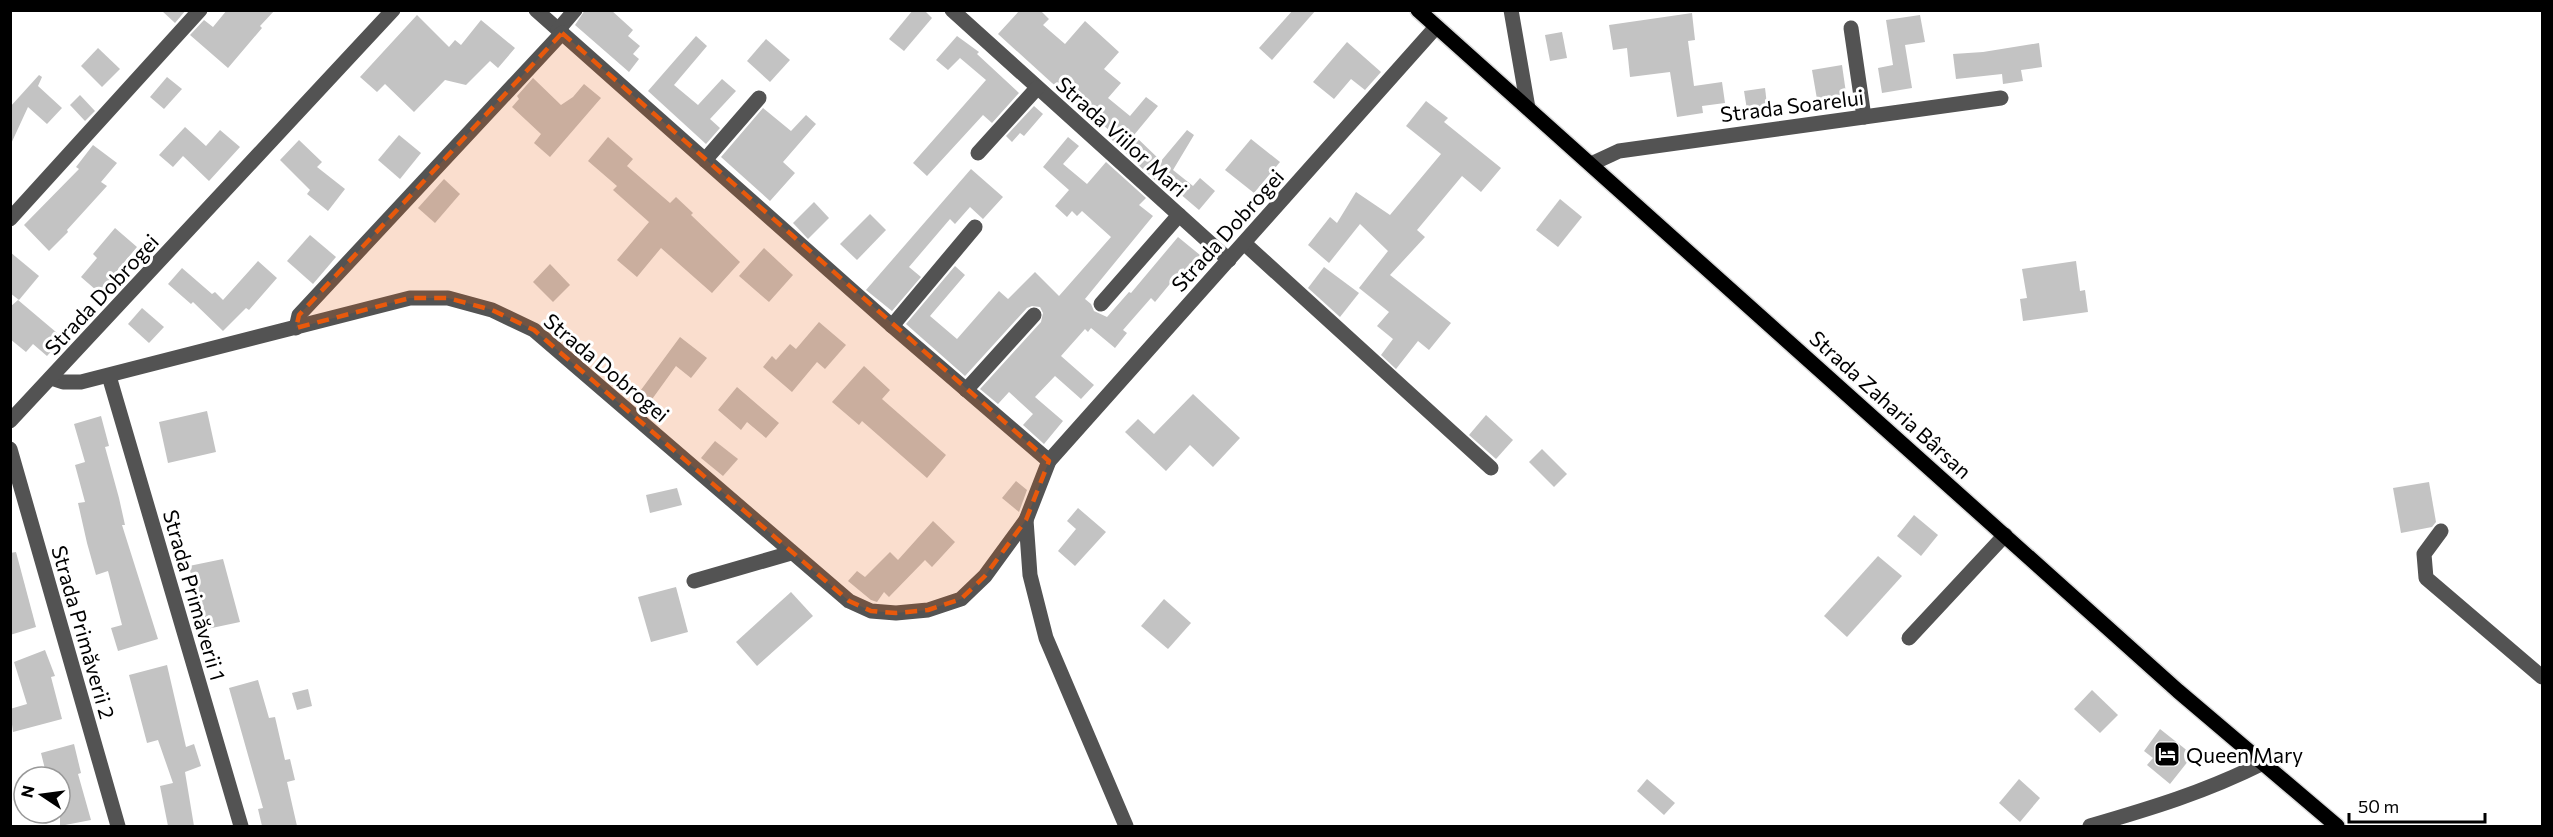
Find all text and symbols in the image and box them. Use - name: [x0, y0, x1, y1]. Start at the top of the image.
- street label: Strada Viilor Mari: [1052, 71, 1192, 201]
- street label: Strada Soarelui: [1719, 84, 1865, 126]
- street label: Strada Dobrogei: [1166, 164, 1288, 296]
- street label: Strada Dobrogei: [39, 229, 163, 359]
- street label: Strada Dobrogei: [539, 307, 675, 427]
- street label: Strada Zaharia Bârsan: [1805, 325, 1977, 483]
- street label: Strada Primăverii 1: [159, 507, 231, 683]
- street label: Strada Primăverii 2: [47, 542, 121, 722]
- hotel icon: Queen Mary: [2152, 739, 2182, 769]
- place label: Queen Mary: [2186, 742, 2303, 767]
- north arrow: [12, 765, 72, 825]
- text: N: [16, 784, 38, 799]
- scale bar: [2349, 786, 2486, 824]
- text: 50 m: [2358, 795, 2399, 817]

